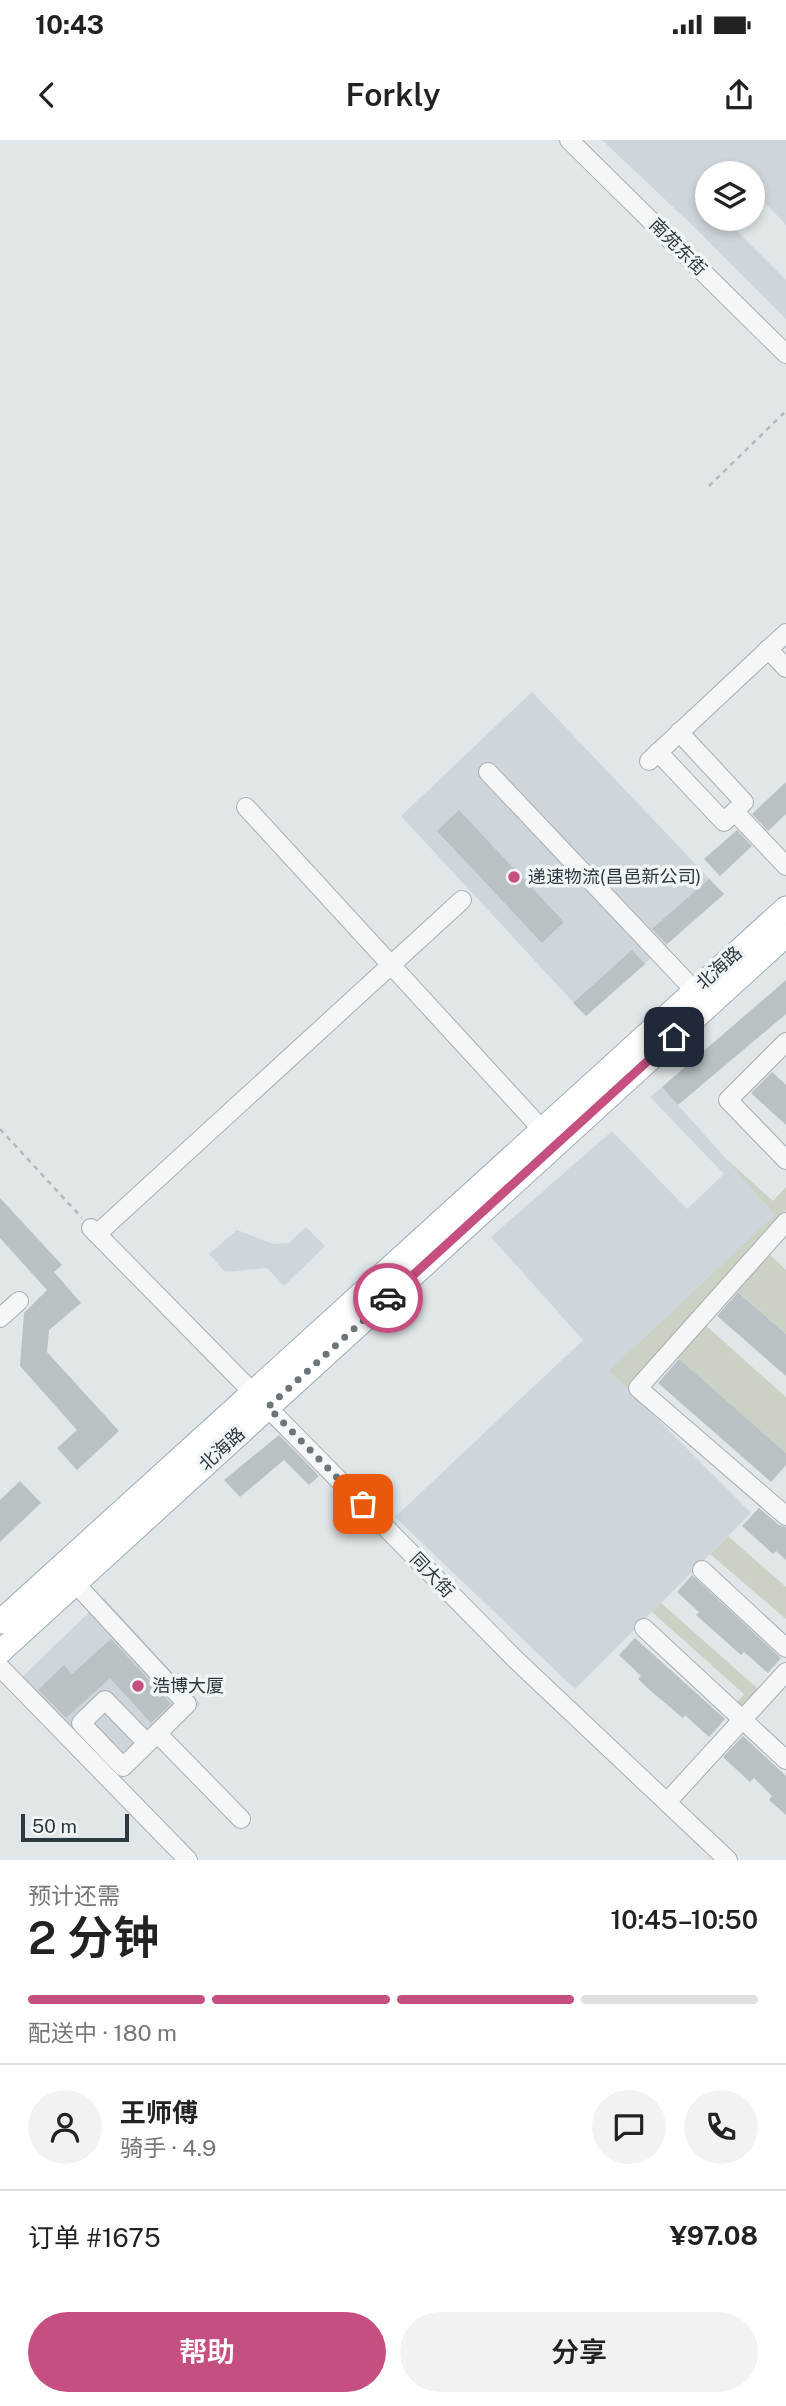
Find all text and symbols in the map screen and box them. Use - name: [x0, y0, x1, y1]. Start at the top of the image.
- text: 10:43: [35, 9, 104, 40]
- icon: back: [28, 76, 66, 114]
- text: Forkly: [345, 76, 441, 113]
- icon: share: [720, 76, 758, 114]
- map controls: [695, 161, 765, 231]
- button: layers: [695, 161, 765, 231]
- street label: 南苑东街: [645, 214, 711, 280]
- place label: 递速物流(昌邑新公司): [528, 866, 701, 887]
- marker: 递速物流(昌邑新公司): [506, 869, 522, 885]
- street label: 北海路: [692, 942, 746, 993]
- pin: [644, 1007, 704, 1067]
- icon: home: [655, 1018, 693, 1056]
- courier: [353, 1263, 423, 1333]
- icon: car: [369, 1279, 407, 1317]
- street label: 北海路: [195, 1423, 249, 1474]
- pin: [333, 1474, 393, 1534]
- icon: bag: [344, 1485, 382, 1523]
- street label: 同大街: [406, 1548, 459, 1601]
- place label: 浩博大厦: [152, 1675, 224, 1696]
- marker: 浩博大厦: [130, 1678, 146, 1694]
- scale bar: [21, 1811, 130, 1843]
- text: 50 m: [32, 1815, 77, 1837]
- text: 预计还需: [28, 1882, 120, 1909]
- text: 10:45–10:50: [610, 1904, 758, 1935]
- text: 2 分钟: [28, 1910, 159, 1964]
- text: 配送中 · 180 m: [28, 2019, 177, 2046]
- button: person: [28, 2090, 102, 2164]
- button: chat: [592, 2090, 666, 2164]
- button: phone: [684, 2090, 758, 2164]
- text: 王师傅: [120, 2097, 198, 2128]
- text: 骑手 · 4.9: [120, 2134, 216, 2161]
- text: ¥97.08: [670, 2220, 758, 2251]
- text: 订单 #1675: [28, 2222, 161, 2253]
- button: 帮助: [28, 2312, 386, 2392]
- button: 分享: [400, 2312, 758, 2392]

